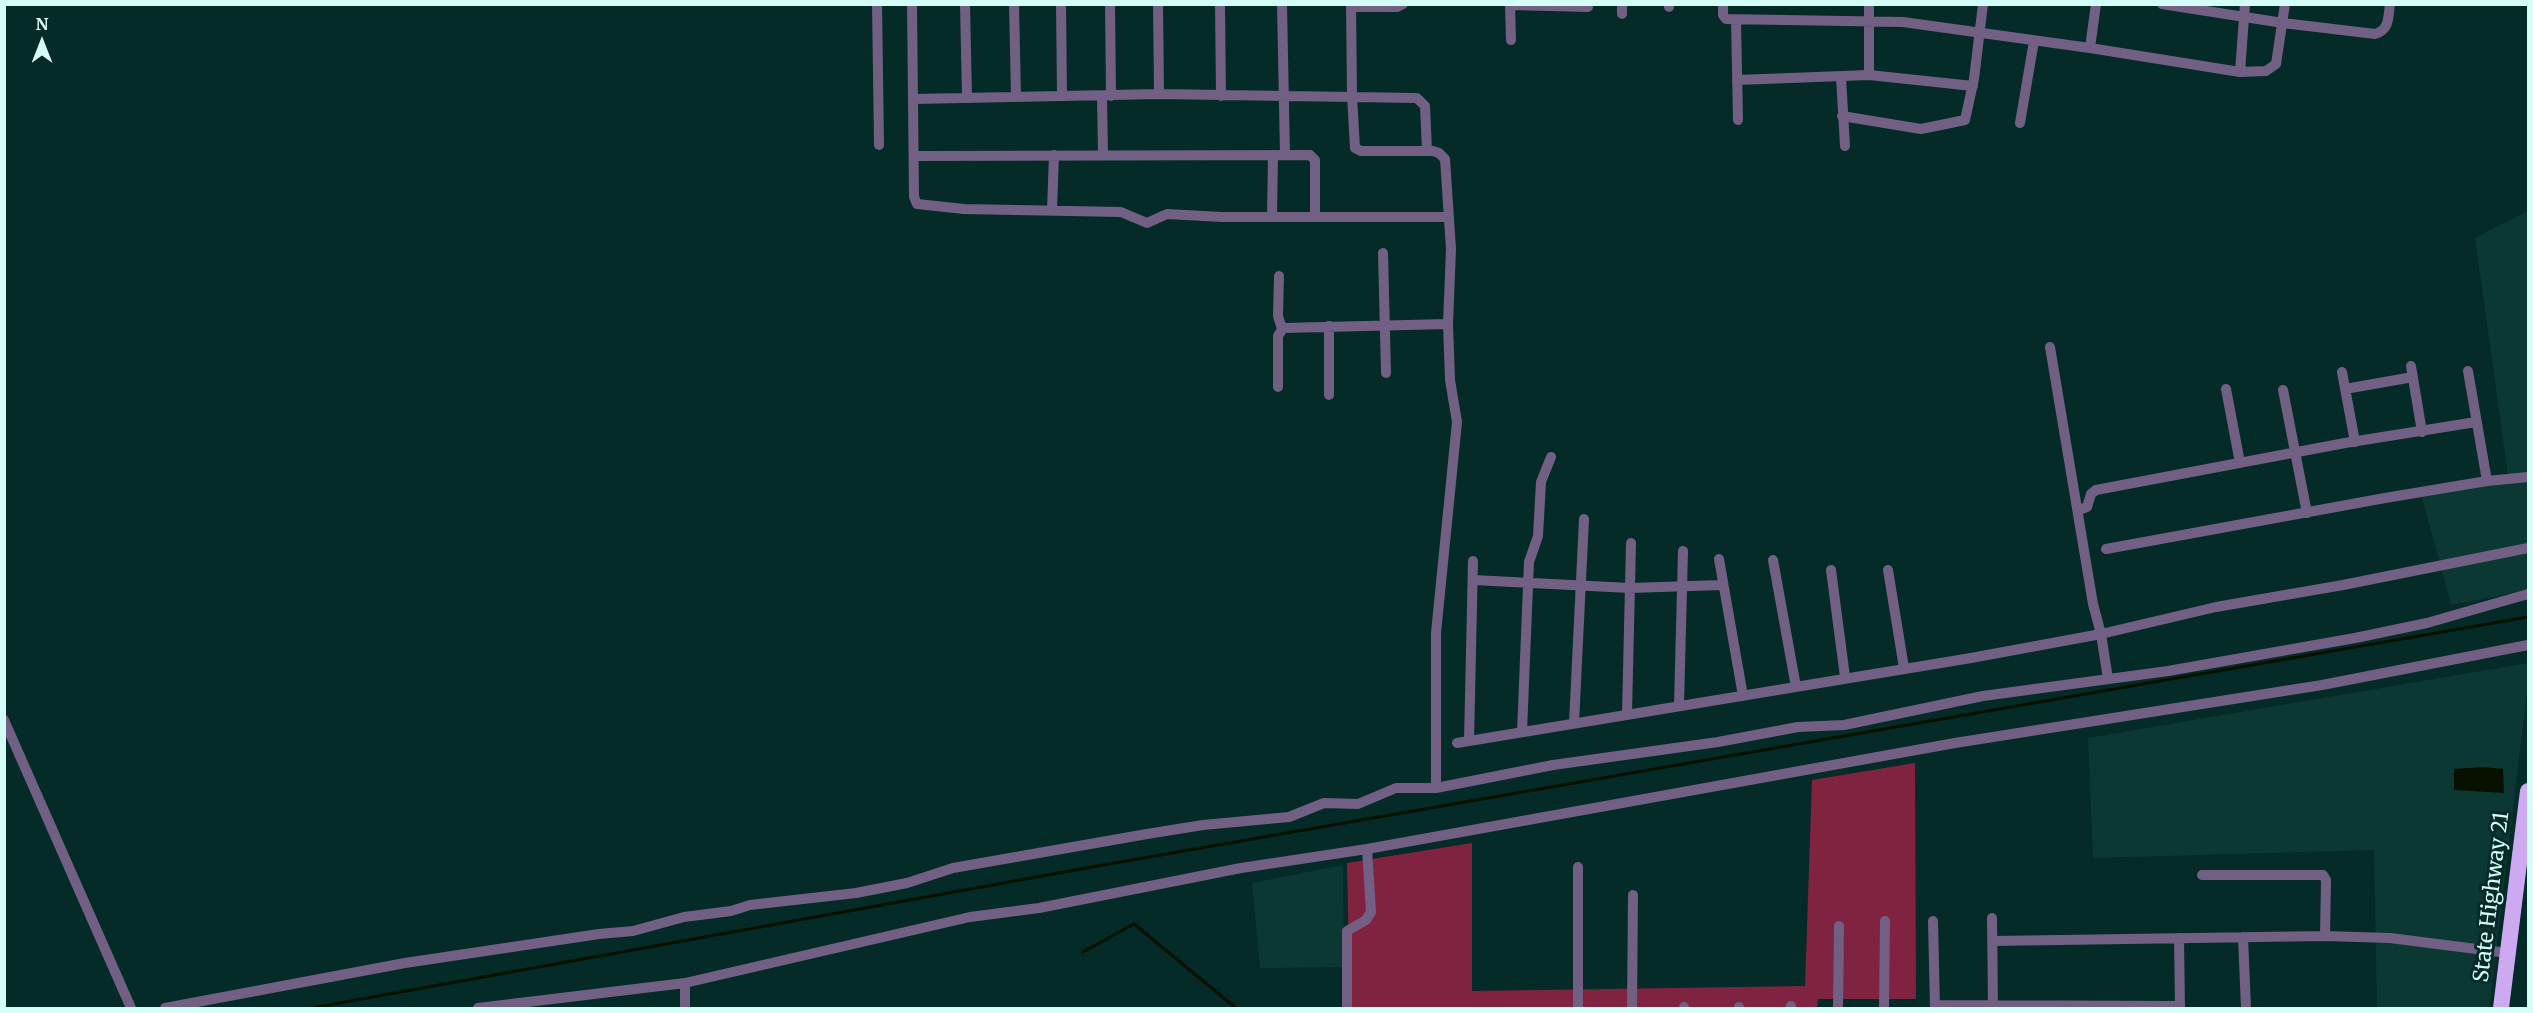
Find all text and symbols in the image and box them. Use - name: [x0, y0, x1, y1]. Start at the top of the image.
- north arrow: [12, 12, 72, 72]
- text: N: [36, 14, 48, 34]
- street label: State Highway 21: [2469, 810, 2515, 984]

